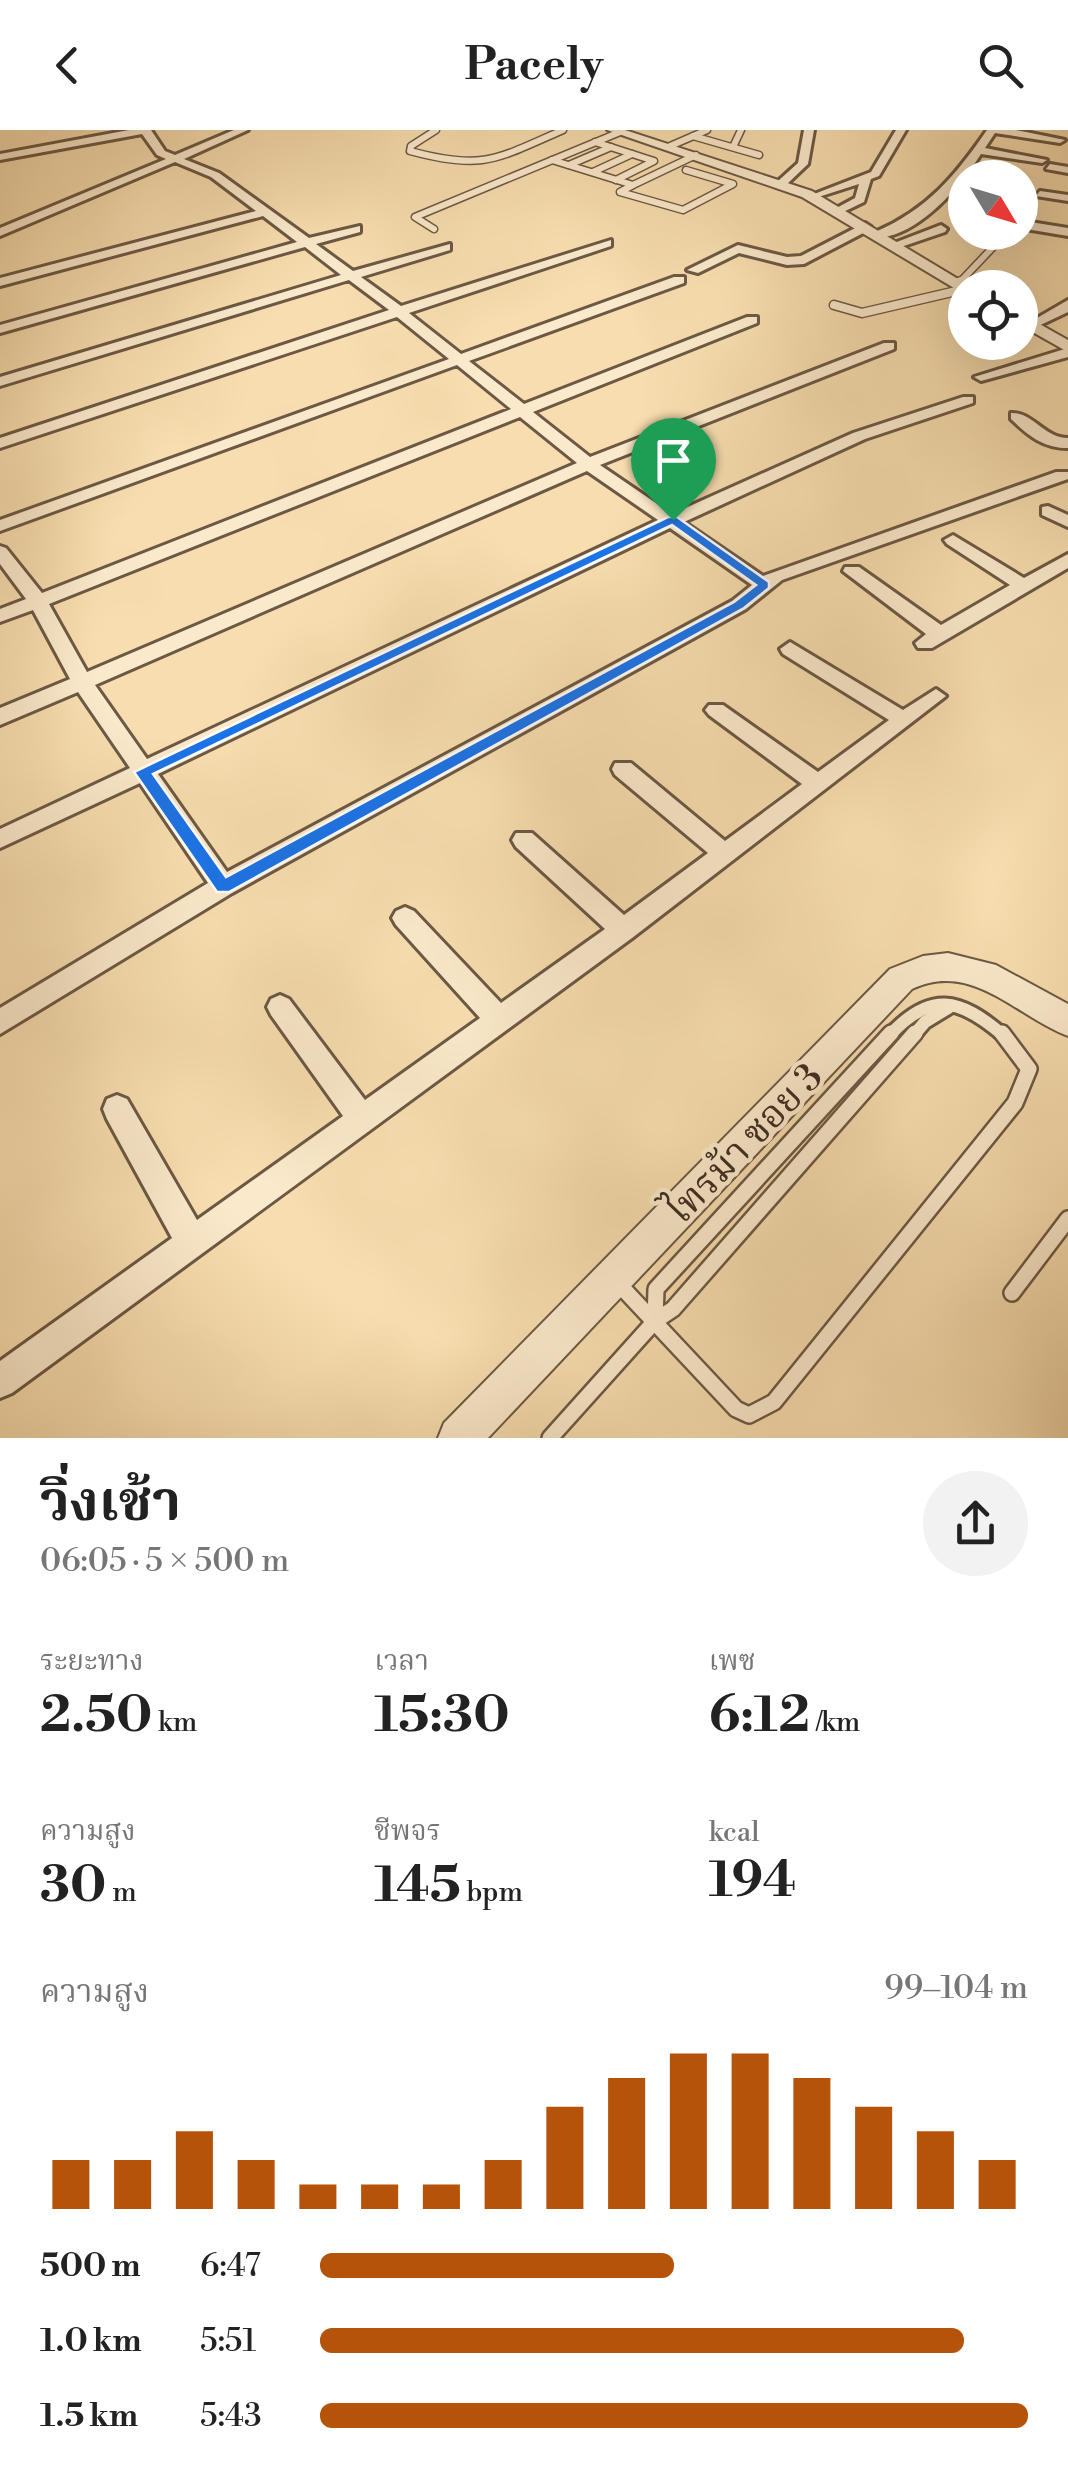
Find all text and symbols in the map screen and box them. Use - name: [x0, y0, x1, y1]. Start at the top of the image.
- text: Pacely: [465, 37, 603, 94]
- icon: back: [40, 38, 95, 93]
- icon: search: [973, 38, 1028, 93]
- north arrow: [948, 160, 1038, 250]
- map controls: [948, 160, 1038, 360]
- button: locate: [948, 270, 1038, 360]
- pin: [631, 418, 716, 521]
- icon: arrive: [646, 433, 701, 488]
- street label: ไทรม้า ซอย 3: [654, 1052, 833, 1235]
- text: วิ่งเช้า: [40, 1469, 181, 1538]
- button: share: [923, 1471, 1028, 1576]
- text: 06:05 · 5 × 500 m: [40, 1541, 289, 1581]
- text: ระยะทาง: [40, 1644, 144, 1679]
- text: เวลา: [374, 1644, 429, 1679]
- text: เพซ: [709, 1644, 755, 1679]
- text: 2.50: [40, 1685, 152, 1747]
- text: 15:30: [374, 1685, 509, 1747]
- text: 6:12: [709, 1685, 810, 1747]
- text: km: [152, 1705, 197, 1740]
- text: /km: [810, 1705, 860, 1740]
- text: ความสูง: [40, 1814, 135, 1849]
- text: ชีพจร: [374, 1814, 441, 1849]
- text: kcal: [709, 1815, 759, 1850]
- text: 194: [709, 1850, 796, 1912]
- text: 30: [40, 1855, 106, 1917]
- text: 145: [374, 1855, 461, 1917]
- text: m: [106, 1875, 137, 1910]
- text: bpm: [461, 1875, 523, 1910]
- text: 99–104 m: [884, 1968, 1028, 2008]
- text: ความสูง: [40, 1972, 149, 2012]
- text: 500 m: [40, 2246, 141, 2286]
- text: 6:47: [200, 2246, 261, 2286]
- text: 1.0 km: [40, 2321, 142, 2361]
- text: 5:51: [200, 2321, 256, 2361]
- text: 1.5 km: [40, 2396, 138, 2436]
- text: 5:43: [200, 2396, 262, 2436]

